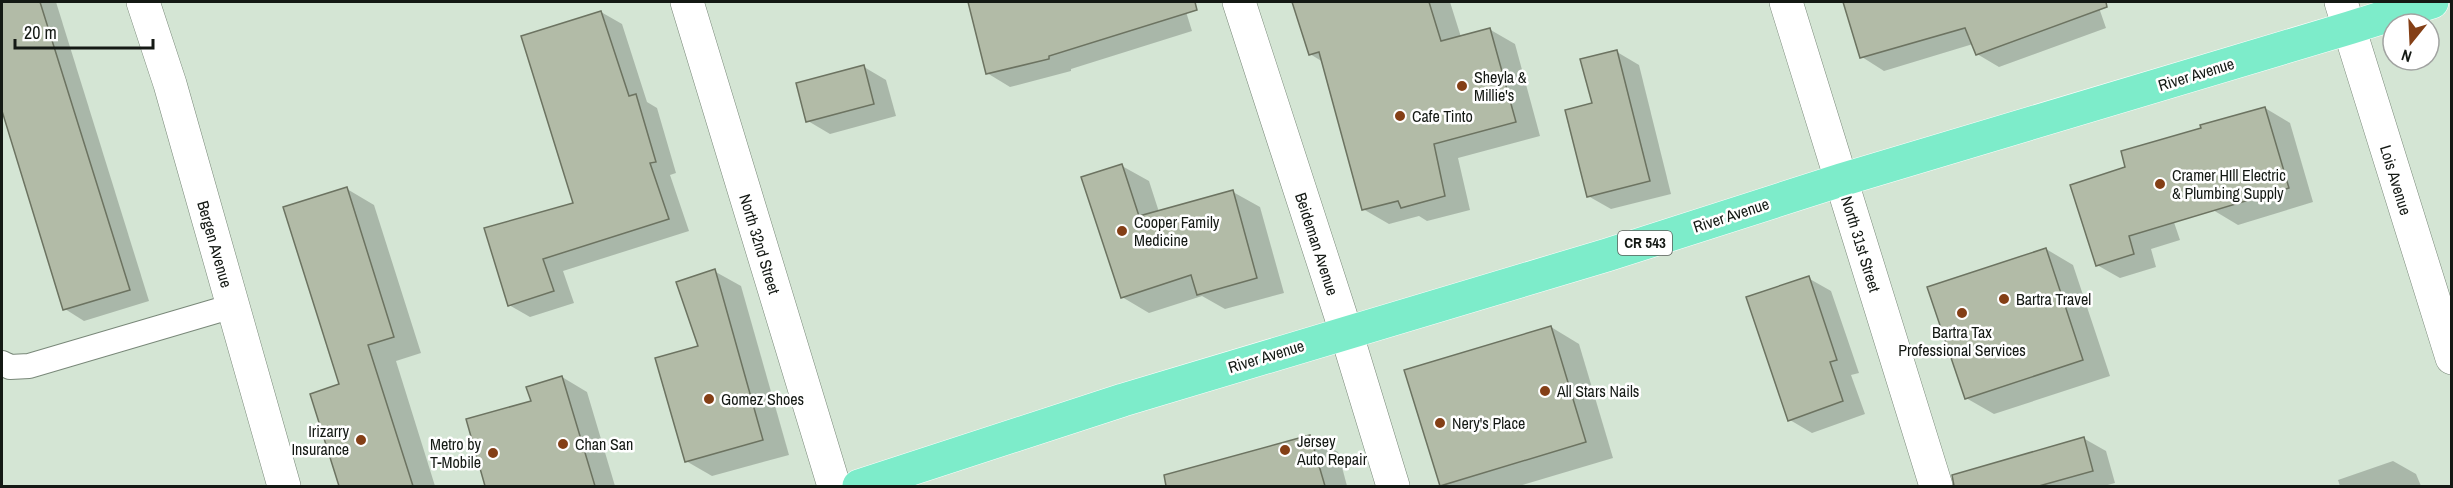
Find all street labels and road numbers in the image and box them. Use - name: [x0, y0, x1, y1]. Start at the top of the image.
- street label: River Avenue: [2155, 52, 2237, 96]
- street label: Lois Avenue: [2375, 142, 2417, 218]
- street label: Beideman Avenue: [1290, 190, 1344, 298]
- street label: North 32nd Street: [734, 191, 786, 297]
- street label: River Avenue: [1690, 192, 1772, 238]
- street label: North 31st Street: [1836, 193, 1886, 295]
- street label: Bergen Avenue: [192, 198, 238, 290]
- road number: CR 543: [1618, 231, 1672, 255]
- street label: River Avenue: [1225, 334, 1307, 378]

